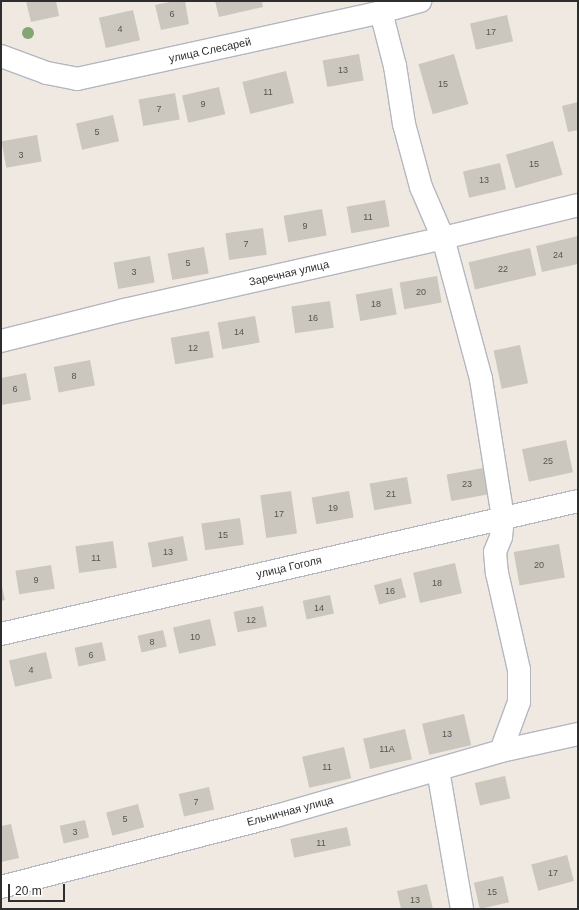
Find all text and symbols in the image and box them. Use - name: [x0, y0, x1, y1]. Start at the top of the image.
- house number: 6: [169, 9, 175, 19]
- house number: 4: [117, 24, 123, 34]
- house number: 17: [486, 27, 496, 37]
- street label: улица Слесарей: [168, 35, 252, 65]
- house number: 13: [338, 65, 348, 75]
- house number: 15: [438, 79, 448, 89]
- house number: 11: [263, 87, 273, 97]
- house number: 9: [200, 99, 206, 109]
- house number: 7: [156, 104, 162, 114]
- house number: 5: [94, 127, 100, 137]
- house number: 3: [18, 150, 24, 160]
- house number: 15: [529, 159, 539, 169]
- house number: 13: [479, 175, 489, 185]
- house number: 11: [363, 212, 373, 222]
- house number: 9: [302, 221, 308, 231]
- house number: 7: [243, 239, 249, 249]
- house number: 24: [553, 250, 563, 260]
- street label: Заречная улица: [248, 257, 330, 289]
- house number: 5: [185, 258, 191, 268]
- house number: 22: [498, 264, 508, 274]
- house number: 3: [131, 267, 137, 277]
- house number: 20: [416, 287, 426, 297]
- house number: 18: [371, 299, 381, 309]
- house number: 16: [308, 313, 318, 323]
- house number: 14: [234, 327, 244, 337]
- house number: 12: [188, 343, 198, 353]
- house number: 8: [71, 371, 77, 381]
- house number: 6: [12, 384, 18, 394]
- house number: 25: [543, 456, 553, 466]
- house number: 23: [462, 479, 472, 489]
- house number: 21: [386, 489, 396, 499]
- house number: 19: [328, 503, 338, 513]
- house number: 17: [274, 509, 284, 519]
- house number: 15: [218, 530, 228, 540]
- house number: 13: [163, 547, 173, 557]
- house number: 11: [91, 553, 101, 563]
- street label: улица Гоголя: [255, 553, 323, 581]
- house number: 20: [534, 560, 544, 570]
- house number: 9: [33, 575, 39, 585]
- house number: 18: [432, 578, 442, 588]
- house number: 16: [385, 586, 395, 596]
- house number: 14: [314, 603, 324, 613]
- house number: 12: [246, 615, 256, 625]
- house number: 10: [190, 632, 200, 642]
- house number: 8: [149, 637, 155, 647]
- house number: 6: [88, 650, 94, 660]
- house number: 4: [28, 665, 34, 675]
- house number: 13: [442, 729, 452, 739]
- house number: 11А: [379, 744, 395, 754]
- house number: 11: [322, 762, 332, 772]
- street label: Ельничная улица: [245, 793, 335, 829]
- house number: 7: [193, 797, 199, 807]
- house number: 5: [122, 814, 128, 824]
- house number: 3: [72, 827, 78, 837]
- house number: 11: [316, 838, 326, 848]
- house number: 17: [548, 868, 558, 878]
- scale bar: [10, 876, 67, 902]
- text: 20 m: [15, 884, 42, 898]
- house number: 15: [487, 887, 497, 897]
- house number: 13: [410, 895, 420, 905]

